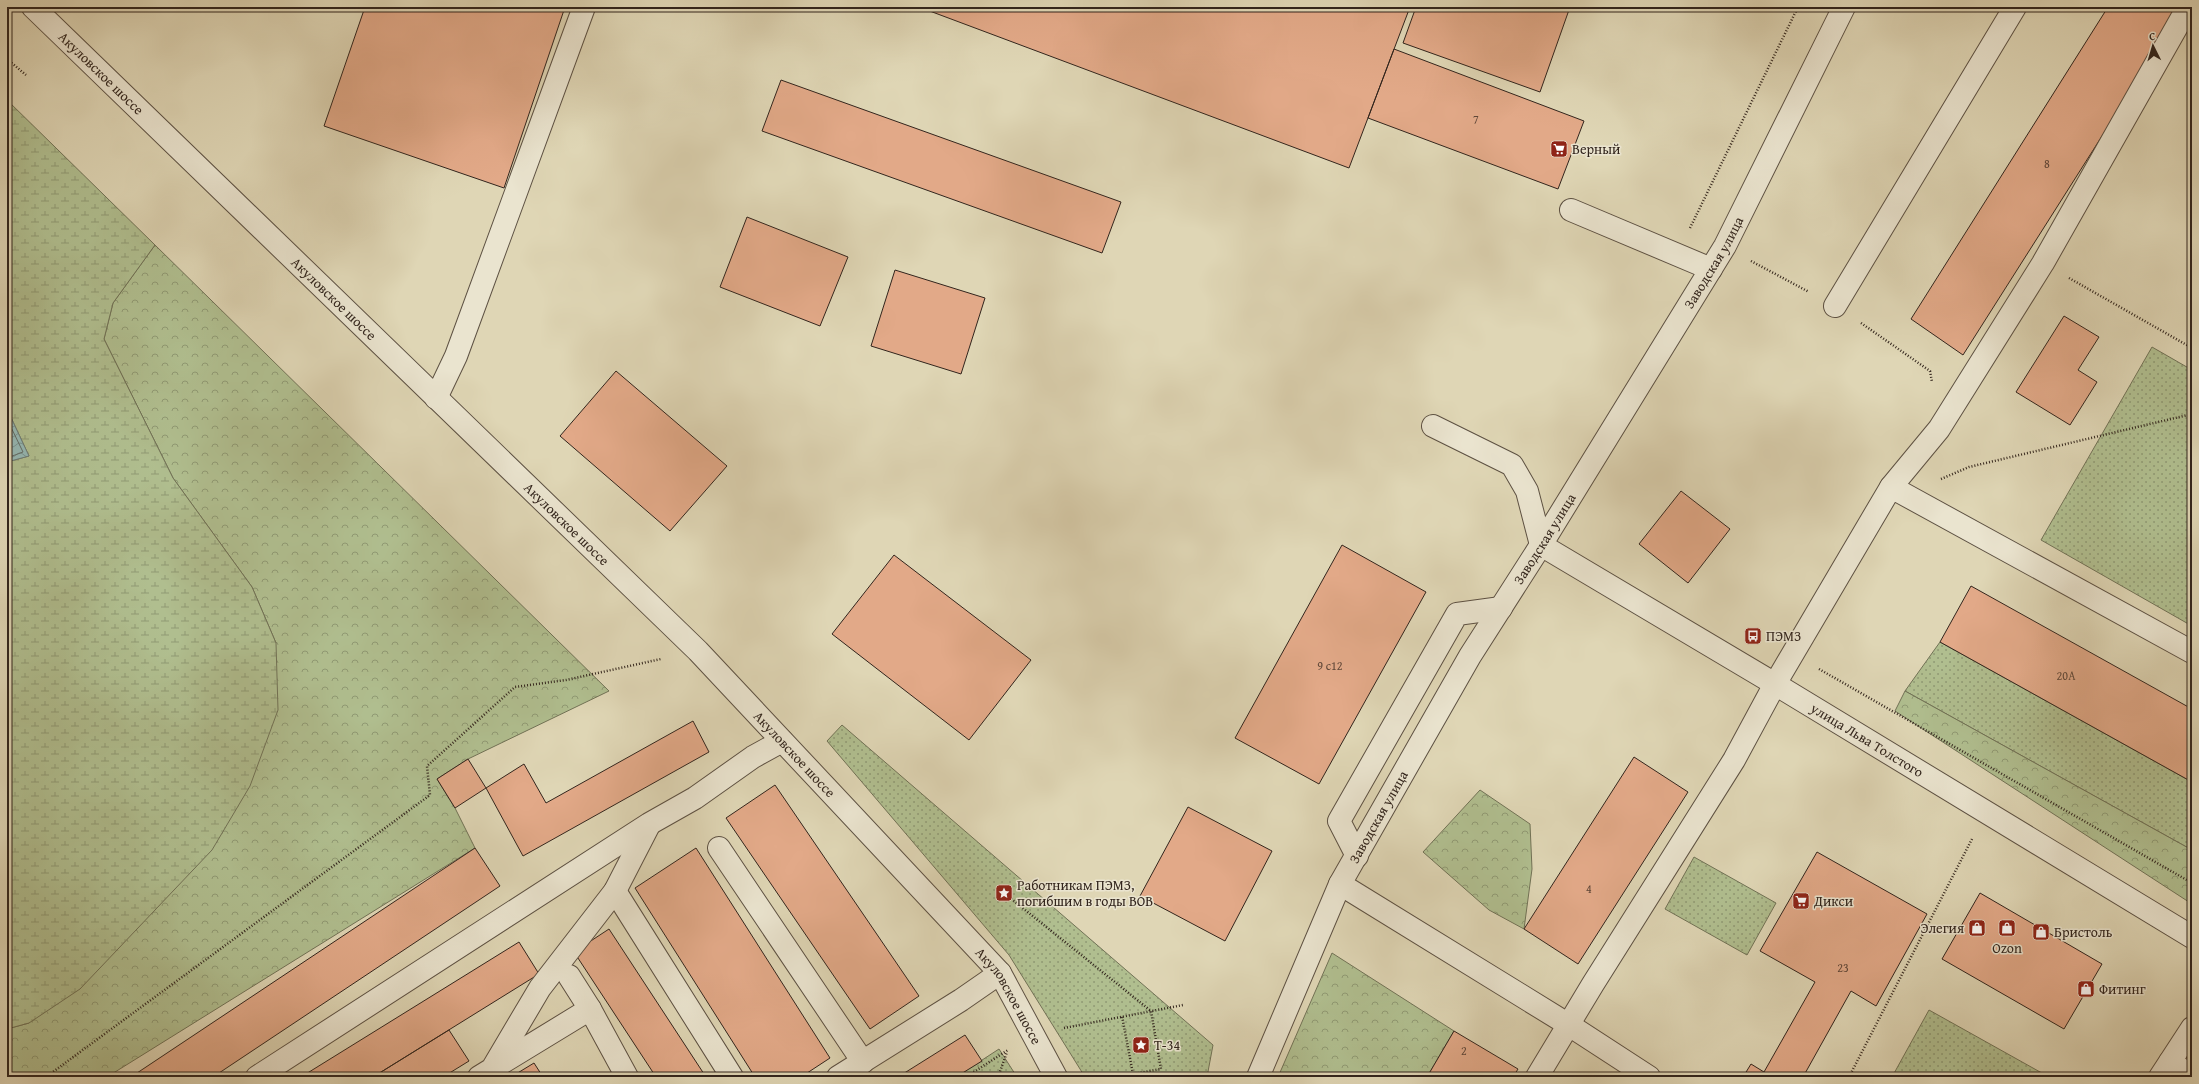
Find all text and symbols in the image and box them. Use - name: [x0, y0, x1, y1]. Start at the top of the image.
- north arrow: [2133, 26, 2173, 66]
- street label: Акуловское шоссе: [54, 27, 149, 119]
- text: С: [2148, 28, 2156, 44]
- house number: 7: [1473, 111, 1479, 128]
- supermarket icon: Верный: [1549, 139, 1569, 159]
- place label: Верный: [1572, 139, 1620, 159]
- house number: 8: [2044, 155, 2050, 172]
- street label: Заводская улица: [1679, 213, 1748, 312]
- street label: Акуловское шоссе: [287, 252, 381, 345]
- street label: Акуловское шоссе: [520, 478, 614, 570]
- street label: Заводская улица: [1508, 489, 1581, 588]
- bus stop icon: ПЭМЗ: [1743, 626, 1763, 646]
- place label: ПЭМЗ: [1766, 626, 1801, 646]
- house number: 9 с12: [1317, 657, 1343, 674]
- house number: 20А: [2057, 667, 2076, 684]
- street label: улица Льва Толстого: [1806, 697, 1928, 782]
- street label: Акуловское шоссе: [749, 706, 840, 802]
- street label: Заводская улица: [1344, 767, 1413, 867]
- place label: Работникам ПЭМЗ, погибшим в годы ВОВ: [1017, 875, 1153, 911]
- house number: 4: [1586, 880, 1592, 897]
- place icon: Работникам ПЭМЗ, погибшим в годы ВОВ: [994, 883, 1014, 903]
- supermarket icon: Дикси: [1791, 891, 1811, 911]
- place label: Дикси: [1813, 891, 1853, 911]
- place label: Элегия: [1920, 918, 1964, 938]
- shop icon: Элегия: [1967, 918, 1987, 938]
- shop icon: Ozon: [1997, 918, 2017, 938]
- shop icon: Бристоль: [2031, 922, 2051, 942]
- place label: Бристоль: [2054, 922, 2113, 942]
- place label: Ozon: [1992, 938, 2022, 958]
- street label: Акуловское шоссе: [971, 943, 1047, 1048]
- house number: 23: [1837, 959, 1849, 976]
- shop icon: Фитинг: [2076, 979, 2096, 999]
- place label: Фитинг: [2099, 979, 2146, 999]
- place icon: Т-34: [1131, 1035, 1151, 1055]
- place label: Т-34: [1154, 1035, 1180, 1055]
- house number: 2: [1461, 1042, 1467, 1059]

